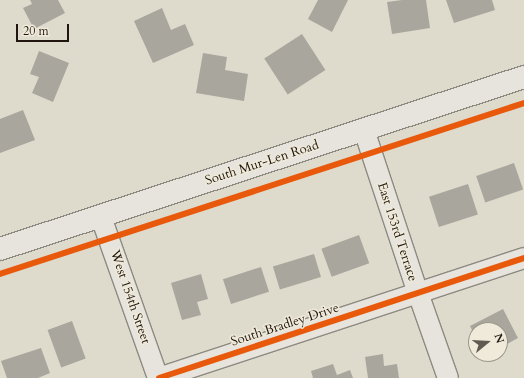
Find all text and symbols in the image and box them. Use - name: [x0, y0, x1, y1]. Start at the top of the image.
- scale bar: [18, 16, 71, 42]
- text: 20 m: [23, 23, 49, 39]
- street label: South Mur-Len Road: [203, 137, 321, 189]
- street label: East 153rd Terrace: [374, 181, 420, 283]
- street label: West 154th Street: [107, 248, 153, 346]
- street label: South Bradley Drive: [229, 300, 341, 350]
- north arrow: [468, 322, 508, 362]
- text: N: [490, 332, 508, 345]

